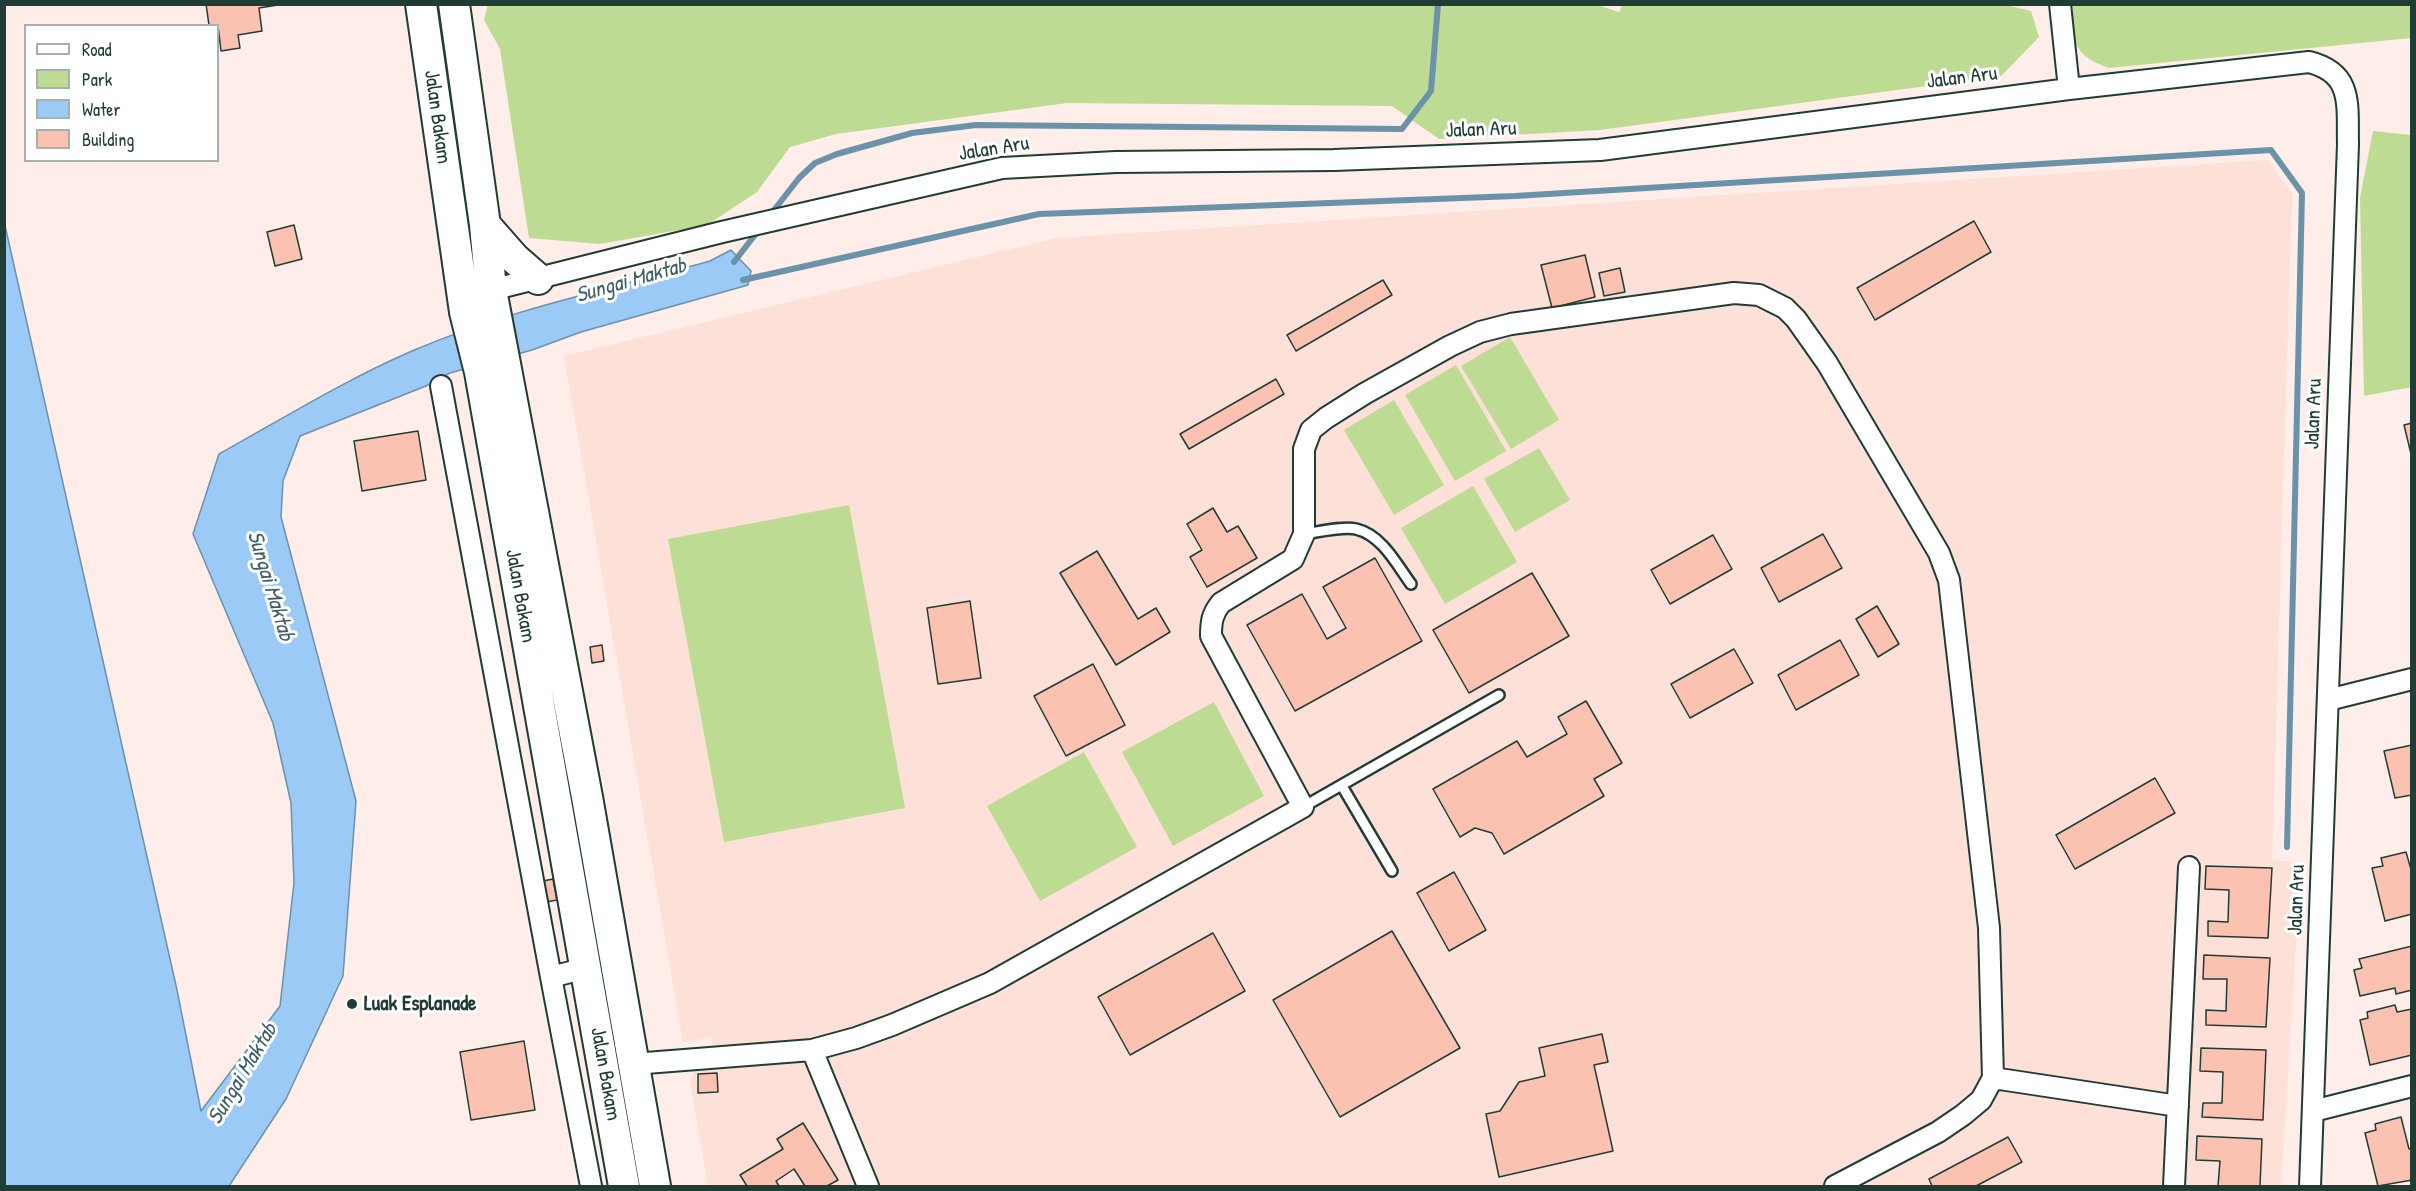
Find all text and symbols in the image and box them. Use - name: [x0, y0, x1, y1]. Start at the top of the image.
- legend: [24, 24, 219, 162]
- text: Road: [82, 37, 112, 62]
- street label: Jalan Aru: [1925, 61, 1999, 95]
- text: Park: [82, 67, 112, 92]
- street label: Jalan Bakam: [418, 69, 456, 165]
- text: Water: [82, 97, 120, 122]
- street label: Jalan Aru: [1445, 116, 1517, 144]
- text: Building: [82, 127, 134, 152]
- street label: Jalan Aru: [957, 131, 1031, 167]
- water label: Sungai Maktab: [573, 253, 689, 309]
- street label: Jalan Aru: [2300, 378, 2328, 450]
- water label: Sungai Maktab: [241, 528, 299, 644]
- street label: Jalan Bakam: [499, 547, 541, 645]
- street label: Jalan Aru: [2283, 864, 2311, 936]
- place label: Luak Esplanade: [364, 991, 476, 1017]
- marker: Luak Esplanade: [345, 997, 359, 1011]
- water label: Sungai Maktab: [202, 1019, 284, 1129]
- street label: Jalan Bakam: [584, 1025, 626, 1123]

